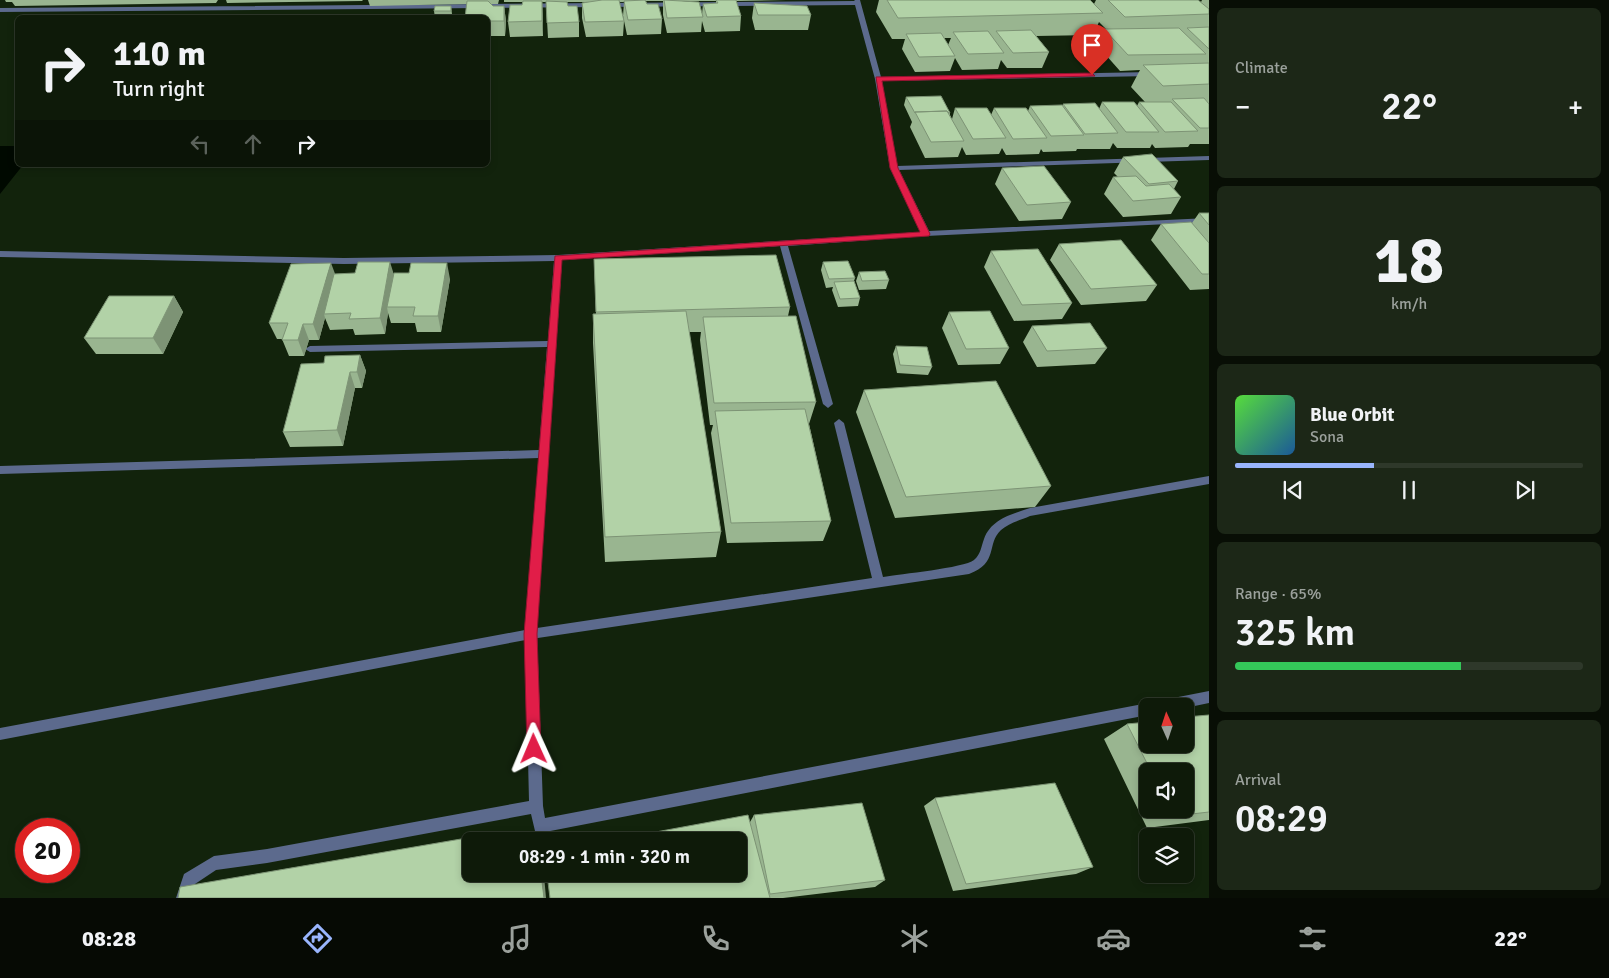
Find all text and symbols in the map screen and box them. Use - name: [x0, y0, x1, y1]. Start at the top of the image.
- pin: [1071, 24, 1113, 75]
- icon: arrive: [1078, 31, 1106, 59]
- text: 110 m: [113, 32, 206, 75]
- icon: right: [30, 35, 95, 100]
- text: Climate: [1235, 58, 1288, 78]
- text: Turn right: [113, 75, 205, 102]
- text: 22°: [1381, 83, 1437, 130]
- text: −: [1235, 90, 1250, 124]
- text: +: [1568, 90, 1583, 124]
- icon: left: [186, 130, 214, 158]
- icon: ahead: [239, 130, 267, 158]
- icon: right: [292, 130, 320, 158]
- text: 18: [1374, 221, 1444, 301]
- text: km/h: [1391, 294, 1427, 314]
- text: Blue Orbit: [1310, 403, 1394, 427]
- text: Sona: [1310, 427, 1344, 447]
- icon: previous: [1279, 476, 1307, 504]
- icon: pause: [1395, 476, 1423, 504]
- icon: next: [1511, 476, 1539, 504]
- text: Range · 65%: [1235, 584, 1321, 604]
- text: 325 km: [1235, 609, 1355, 656]
- north arrow: [1139, 698, 1194, 752]
- map controls: [1139, 698, 1194, 883]
- position arrow: [507, 722, 559, 774]
- button: sound: [1139, 763, 1194, 818]
- text: Arrival: [1235, 770, 1281, 790]
- text: 08:29: [1235, 795, 1328, 842]
- speed limit sign: 20: [15, 818, 80, 883]
- button: layers: [1139, 828, 1194, 883]
- text: 08:29 · 1 min · 320 m: [519, 845, 690, 869]
- icon: directions: [300, 921, 335, 956]
- icon: music: [499, 921, 534, 956]
- icon: phone: [698, 921, 733, 956]
- icon: climate: [897, 921, 932, 956]
- icon: car: [1096, 921, 1131, 956]
- icon: filters: [1295, 921, 1330, 956]
- text: 08:28: [82, 925, 136, 952]
- text: 22°: [1494, 925, 1527, 952]

